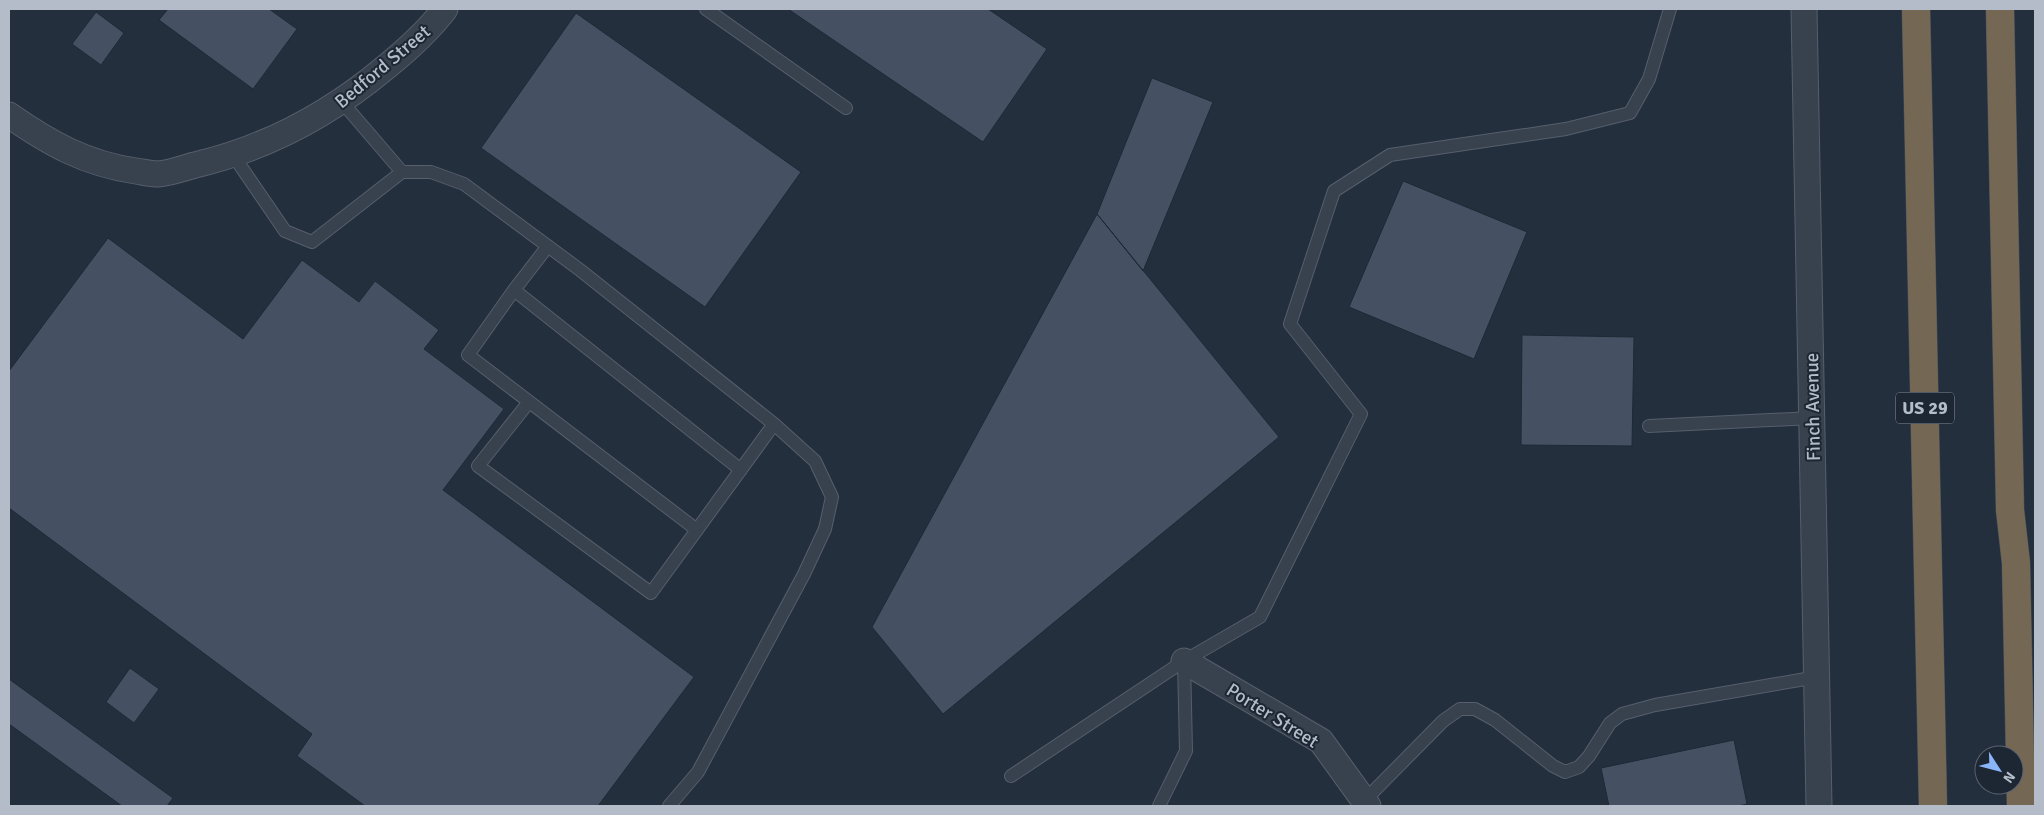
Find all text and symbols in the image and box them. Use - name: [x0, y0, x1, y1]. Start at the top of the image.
- street label: Bedford Street: [330, 20, 436, 114]
- street label: Finch Avenue: [1800, 353, 1826, 461]
- road number: US 29: [1896, 392, 1954, 423]
- street label: Porter Street: [1222, 678, 1323, 754]
- north arrow: [1974, 745, 2024, 795]
- text: N: [1999, 768, 2019, 786]

